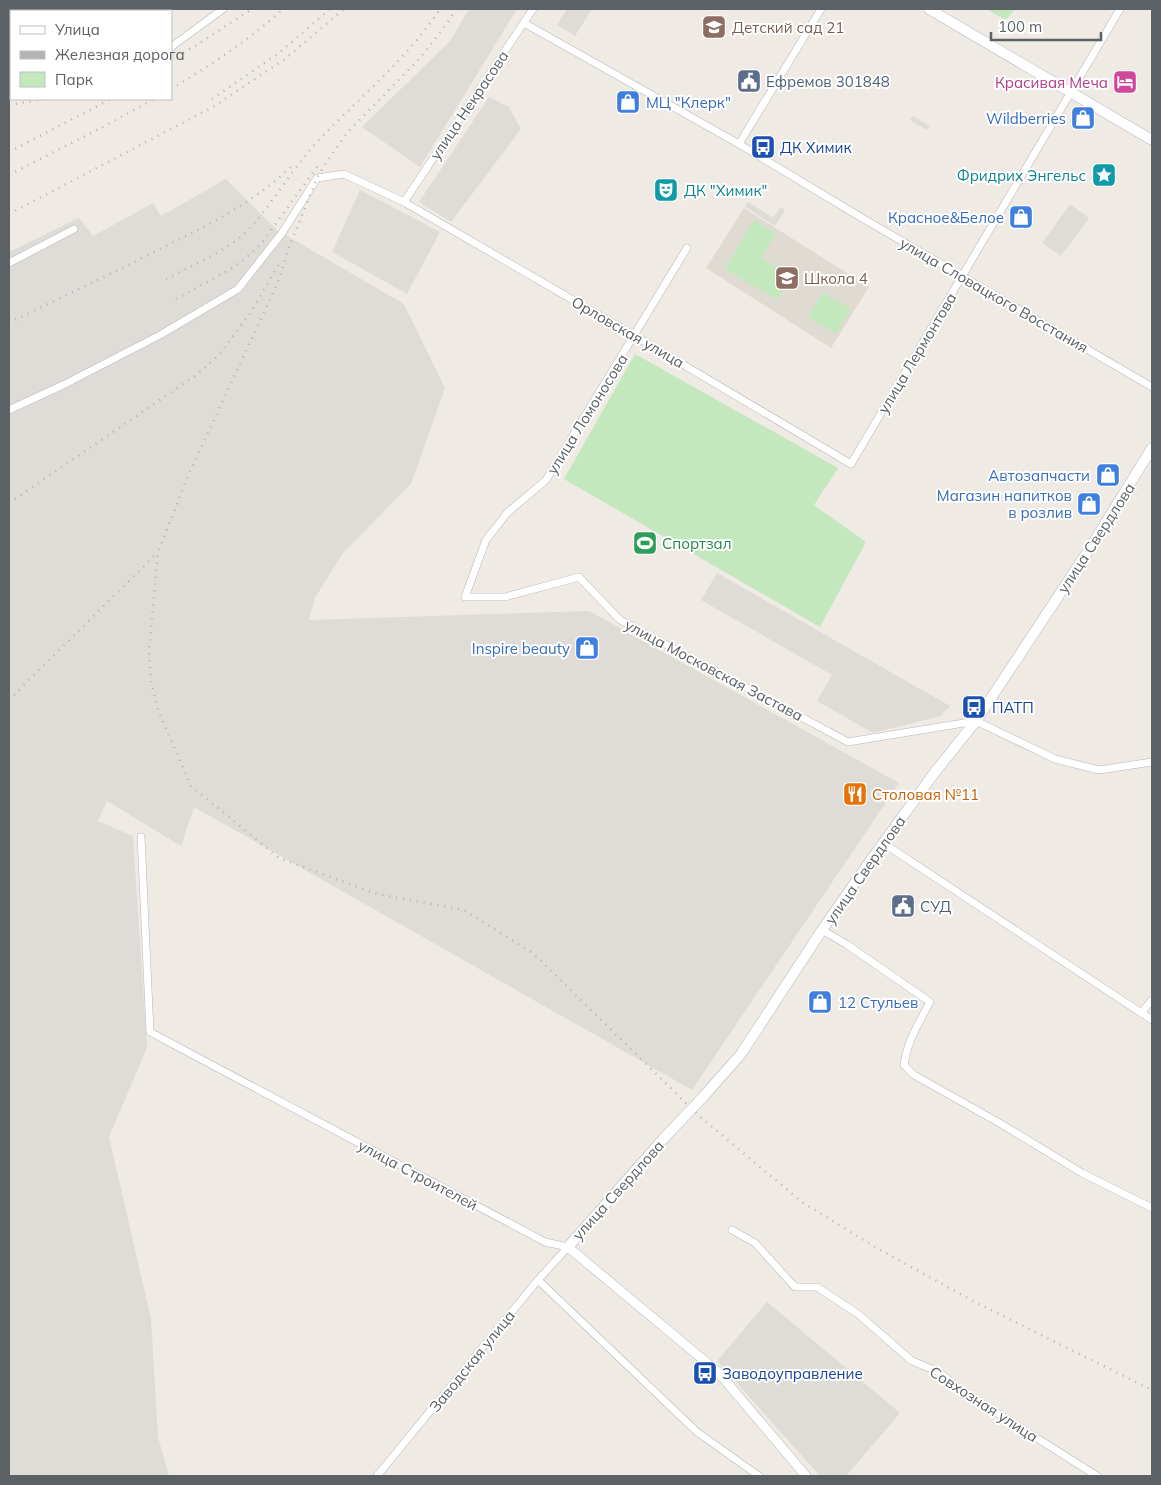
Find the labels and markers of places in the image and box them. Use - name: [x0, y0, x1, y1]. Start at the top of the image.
- school or university icon: Детский сад 21: [701, 14, 727, 40]
- place label: Детский сад 21: [732, 18, 844, 37]
- public building icon: Ефремов 301848: [736, 68, 762, 94]
- hotel icon: Красивая Меча: [1112, 69, 1138, 95]
- place label: Ефремов 301848: [766, 72, 890, 91]
- place label: Красивая Меча: [995, 73, 1108, 92]
- shop icon: МЦ "Клерк": [615, 89, 641, 115]
- place label: МЦ "Клерк": [646, 93, 731, 112]
- shop icon: Wildberries: [1070, 105, 1096, 131]
- place label: Wildberries: [986, 109, 1066, 128]
- bus stop icon: ДК Химик: [750, 134, 776, 160]
- place label: ДК Химик: [780, 138, 853, 157]
- place icon: Фридрих Энгельс: [1091, 162, 1117, 188]
- place label: Фридрих Энгельс: [957, 166, 1086, 185]
- theatre icon: ДК "Химик": [653, 177, 679, 203]
- place label: ДК "Химик": [684, 181, 767, 200]
- shop icon: Красное&Белое: [1008, 204, 1034, 230]
- place label: Красное&Белое: [888, 208, 1004, 227]
- school or university icon: Школа 4: [774, 265, 800, 291]
- place label: Школа 4: [804, 269, 868, 288]
- shop icon: Автозапчасти: [1095, 462, 1121, 488]
- place label: Автозапчасти: [988, 466, 1090, 485]
- place label: Магазин напитков в розлив: [937, 486, 1072, 522]
- shop icon: Магазин напитков в розлив: [1076, 491, 1102, 517]
- sports icon: Спортзал: [632, 530, 658, 556]
- place label: Спортзал: [662, 534, 731, 553]
- shop icon: Inspire beauty: [574, 635, 600, 661]
- place label: Inspire beauty: [472, 639, 570, 658]
- bus stop icon: ПАТП: [961, 694, 987, 720]
- place label: ПАТП: [992, 698, 1034, 717]
- restaurant icon: Столовая №11: [842, 781, 868, 807]
- place label: Столовая №11: [872, 785, 979, 804]
- public building icon: СУД: [890, 893, 916, 919]
- place label: СУД: [920, 897, 951, 916]
- shop icon: 12 Стульев: [807, 989, 833, 1015]
- place label: 12 Стульев: [838, 993, 918, 1012]
- bus stop icon: Заводоуправление: [692, 1360, 718, 1386]
- place label: Заводоуправление: [722, 1364, 863, 1383]

